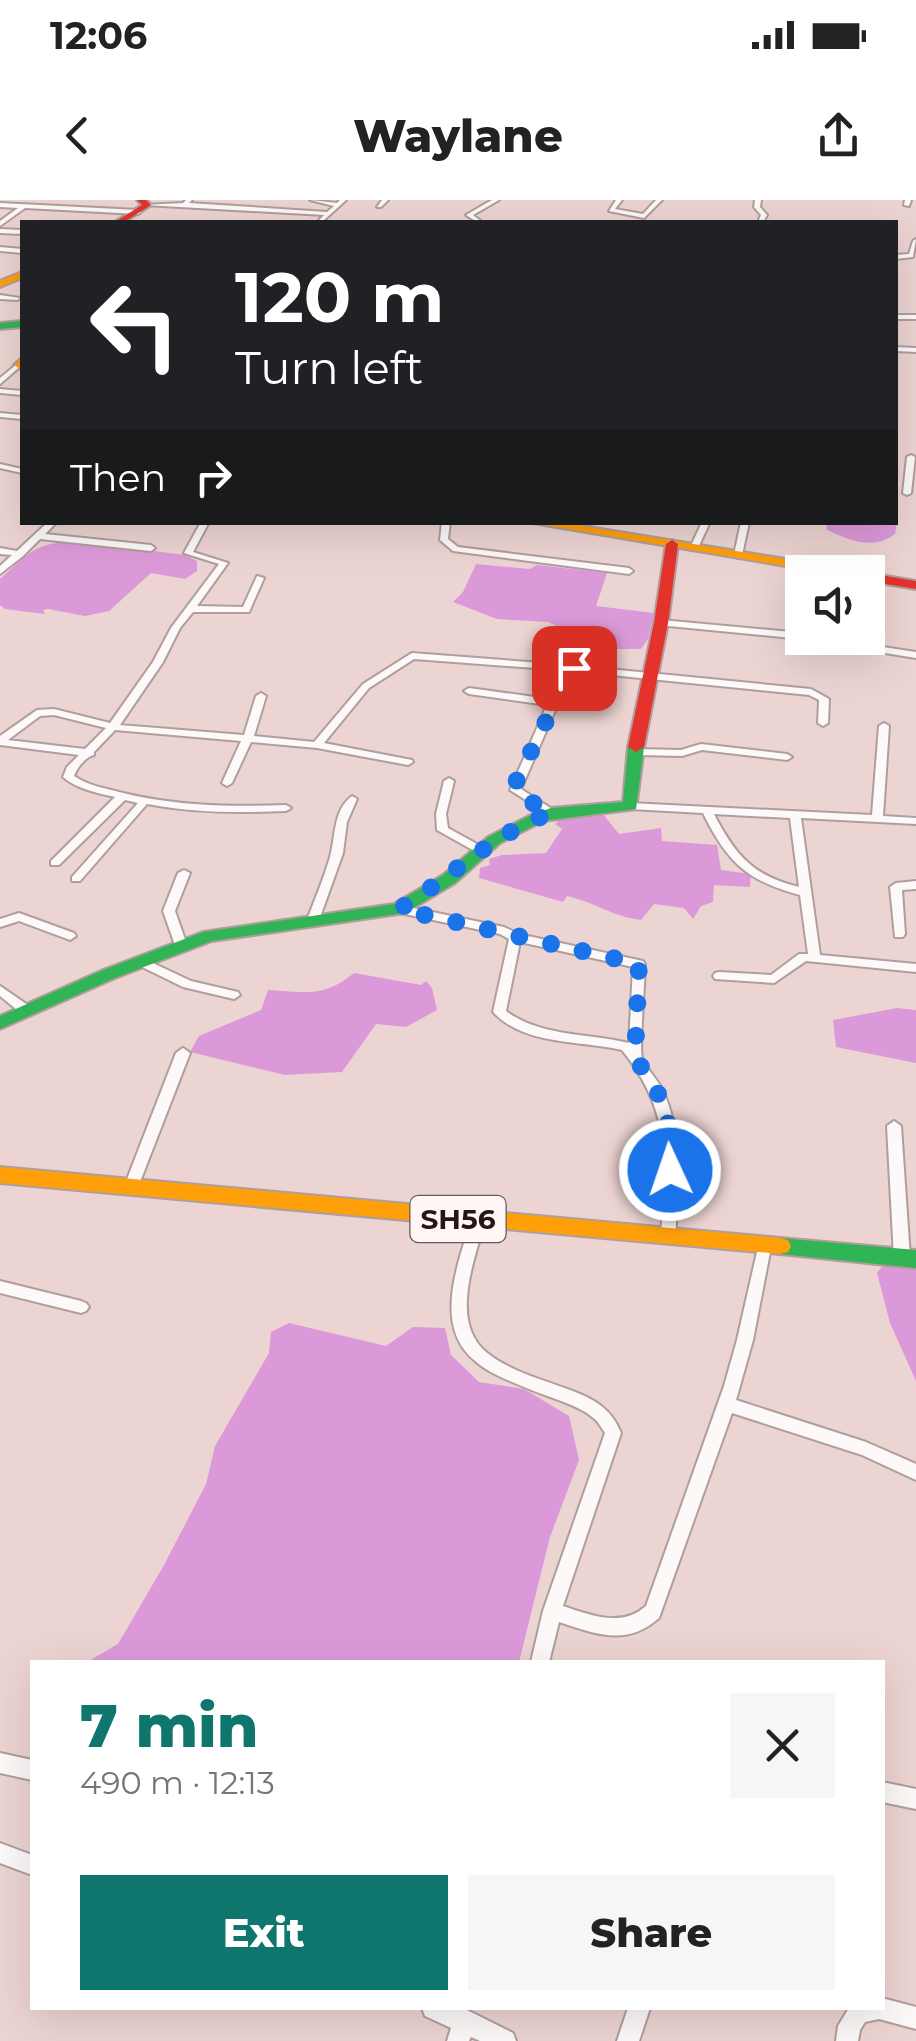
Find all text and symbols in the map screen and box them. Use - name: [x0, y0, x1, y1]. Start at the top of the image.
- text: 12:06: [50, 12, 147, 59]
- icon: back: [50, 108, 105, 163]
- text: Waylane: [353, 108, 563, 163]
- icon: share: [811, 108, 866, 163]
- text: 120 m: [235, 254, 445, 340]
- icon: left: [70, 260, 200, 390]
- text: Turn left: [235, 340, 423, 395]
- icon: right: [186, 450, 241, 505]
- text: Then: [70, 454, 166, 501]
- map controls: [785, 555, 885, 655]
- button: sound: [785, 555, 885, 655]
- pin: [532, 626, 617, 711]
- icon: arrive: [547, 641, 602, 696]
- position arrow: [618, 1118, 722, 1222]
- road number: SH56: [410, 1196, 506, 1242]
- text: 7 min: [80, 1689, 259, 1762]
- button: close: [730, 1693, 835, 1798]
- text: 490 m · 12:13: [80, 1763, 275, 1802]
- button: Exit: [80, 1875, 448, 1990]
- button: Share: [468, 1875, 835, 1990]

